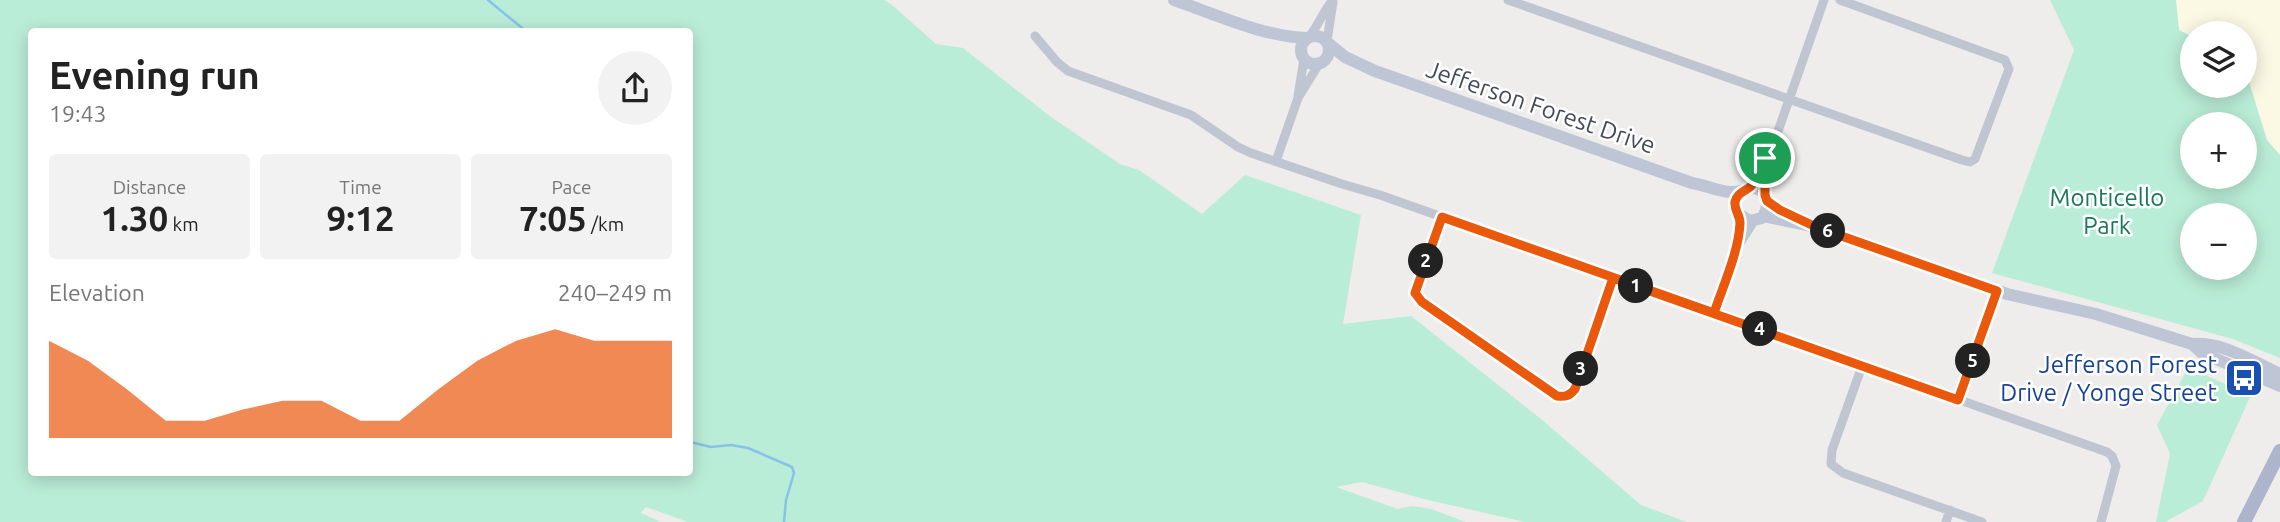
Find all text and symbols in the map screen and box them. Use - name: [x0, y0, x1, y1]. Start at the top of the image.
- map controls: [2180, 21, 2257, 280]
- button: layers: [2180, 21, 2257, 98]
- button: share: [598, 51, 672, 125]
- text: Evening run: [49, 54, 260, 96]
- street label: Jefferson Forest Drive: [1423, 55, 1659, 159]
- text: 19:43: [49, 101, 107, 126]
- button: +: [2180, 112, 2257, 189]
- pin: [1735, 128, 1795, 188]
- icon: arrive: [1746, 139, 1784, 177]
- text: Distance: [113, 176, 186, 198]
- text: Time: [339, 176, 382, 198]
- text: Pace: [551, 176, 592, 198]
- park label: Monticello Park: [2050, 184, 2164, 239]
- text: 1.30: [100, 198, 168, 238]
- text: 9:12: [327, 198, 394, 238]
- text: 7:05: [519, 198, 587, 238]
- button: −: [2180, 203, 2257, 280]
- text: km: [168, 213, 199, 235]
- text: /km: [587, 213, 624, 235]
- pin: 6: [1811, 214, 1846, 248]
- text: 6: [1822, 219, 1833, 241]
- pin: 2: [1408, 244, 1444, 278]
- text: 2: [1420, 249, 1431, 271]
- pin: 1: [1618, 268, 1654, 304]
- text: 1: [1630, 274, 1641, 296]
- text: Elevation: [49, 280, 145, 305]
- text: 240–249 m: [558, 280, 672, 305]
- pin: 4: [1742, 312, 1778, 346]
- text: 4: [1754, 317, 1765, 339]
- pin: 5: [1955, 344, 1990, 378]
- text: 5: [1967, 349, 1978, 371]
- place label: Jefferson Forest Drive / Yonge Street: [2000, 351, 2218, 406]
- pin: 3: [1564, 352, 1598, 386]
- text: 3: [1575, 357, 1586, 379]
- bus stop icon: Jefferson Forest Drive / Yonge Street: [2223, 357, 2265, 399]

